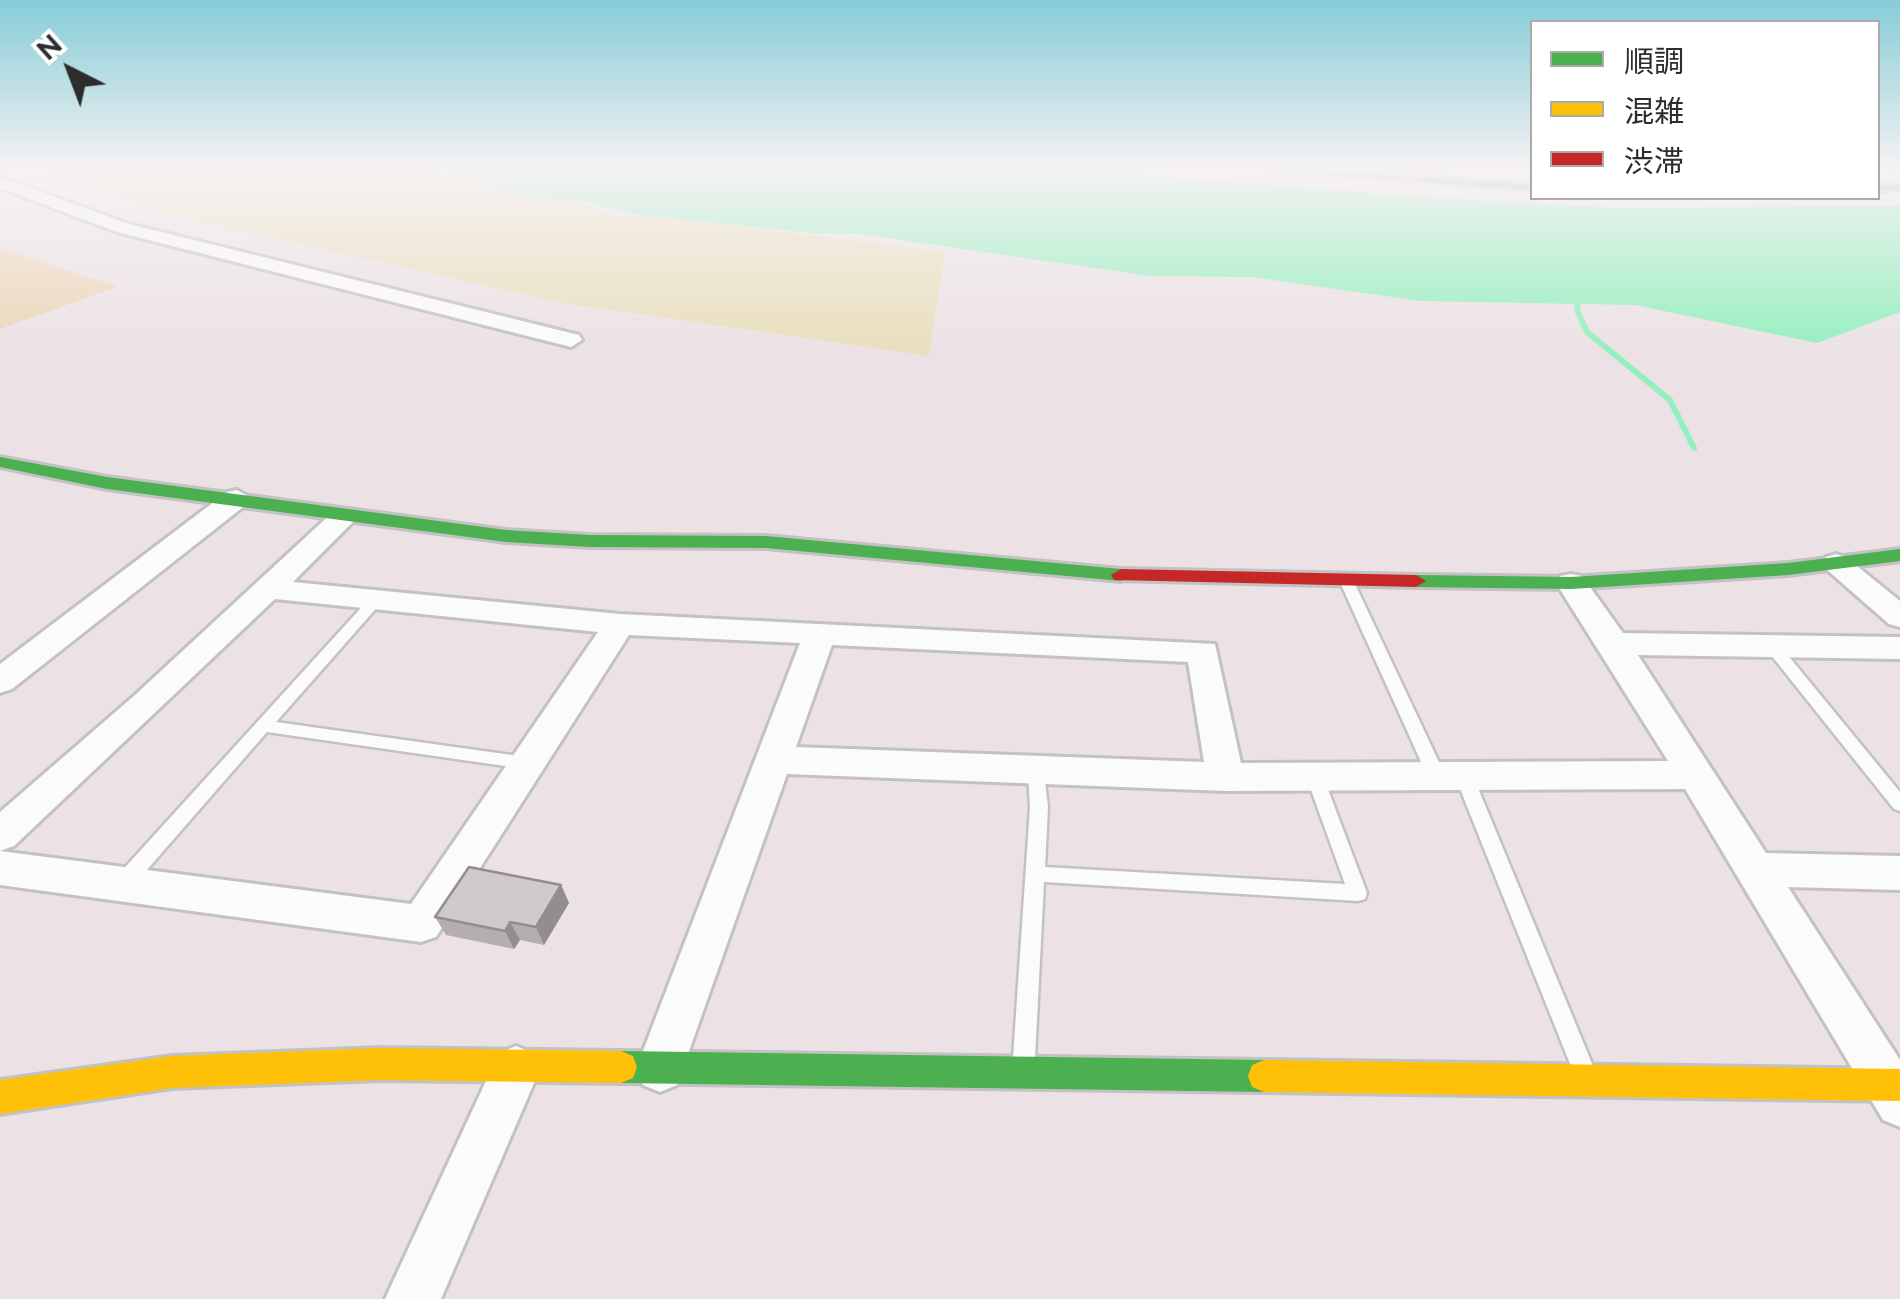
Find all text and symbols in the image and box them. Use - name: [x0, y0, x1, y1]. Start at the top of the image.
- north arrow: [20, 20, 120, 120]
- legend: [1530, 20, 1880, 200]
- text: N: [31, 28, 69, 67]
- text: 順調: [1624, 44, 1684, 79]
- text: 混雑: [1624, 94, 1684, 129]
- text: 渋滞: [1624, 144, 1684, 179]

